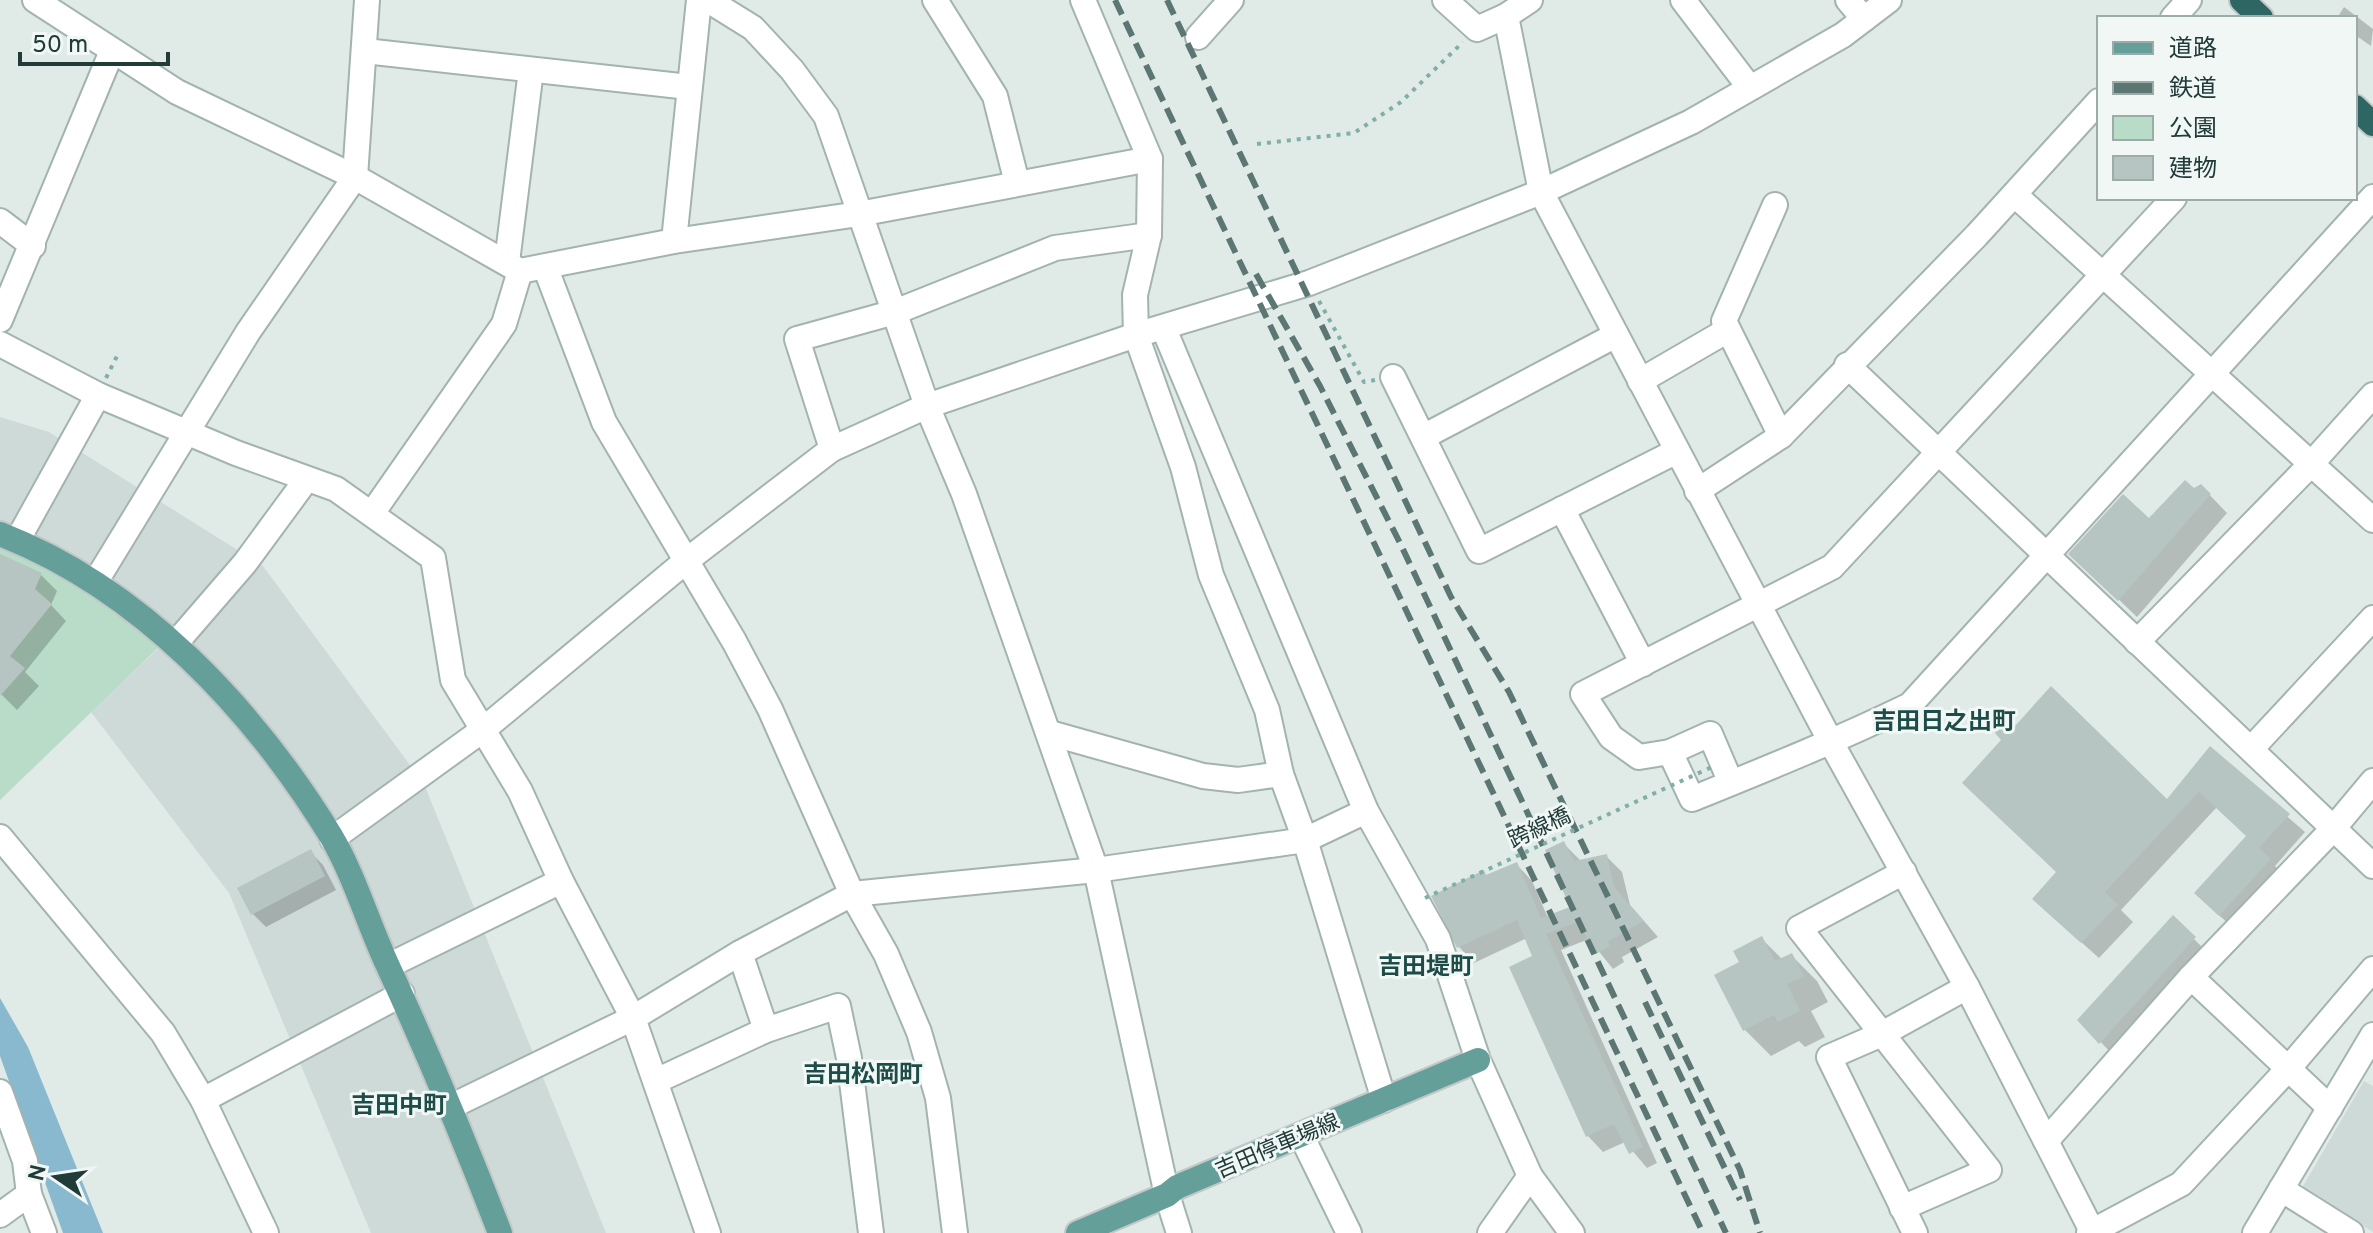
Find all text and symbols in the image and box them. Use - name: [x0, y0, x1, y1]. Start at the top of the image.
- scale bar: [20, 16, 168, 66]
- legend: [2097, 16, 2357, 200]
- text: 50 m: [32, 31, 88, 61]
- text: 道路: [2169, 35, 2217, 65]
- text: 鉄道: [2169, 75, 2217, 105]
- text: 公園: [2169, 115, 2217, 145]
- text: 建物: [2169, 155, 2217, 185]
- district label: 吉田日之出町: [1872, 708, 2016, 738]
- street label: 跨線橋: [1504, 803, 1576, 855]
- district label: 吉田堤町: [1378, 953, 1474, 983]
- district label: 吉田松岡町: [803, 1061, 923, 1091]
- district label: 吉田中町: [351, 1092, 447, 1122]
- street label: 吉田停車場線: [1212, 1109, 1344, 1186]
- north arrow: [16, 1137, 96, 1217]
- text: N: [24, 1162, 54, 1184]

